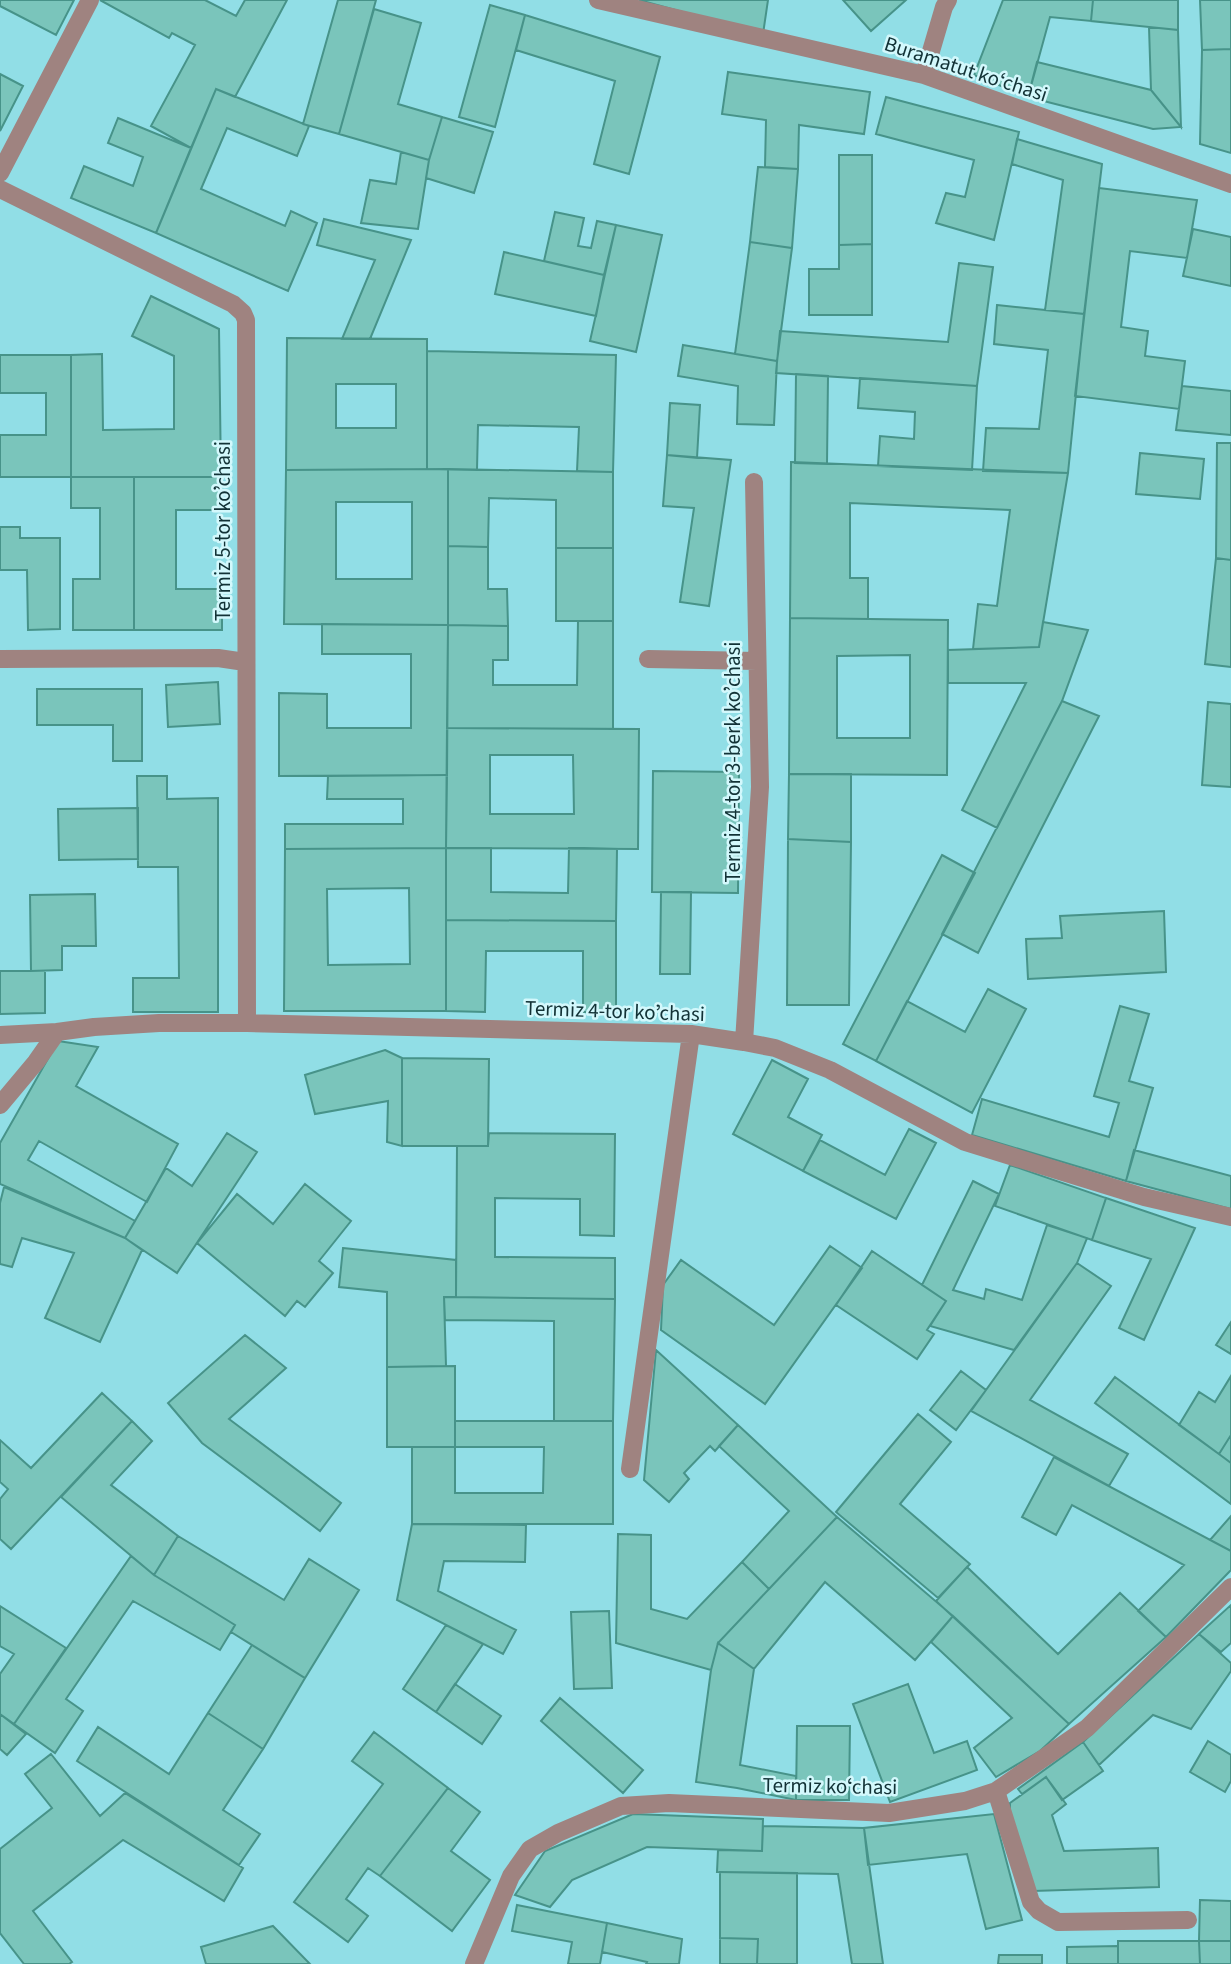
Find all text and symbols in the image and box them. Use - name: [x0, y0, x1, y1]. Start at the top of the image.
- street label: Buramatut koʻchasi: [881, 28, 1051, 110]
- street label: Termiz 5-tor koʼchasi: [208, 441, 238, 621]
- street label: Termiz 4-tor 3-berk koʼchasi: [718, 642, 748, 882]
- street label: Termiz 4-tor koʼchasi: [525, 993, 705, 1029]
- street label: Termiz koʻchasi: [762, 1770, 898, 1802]

